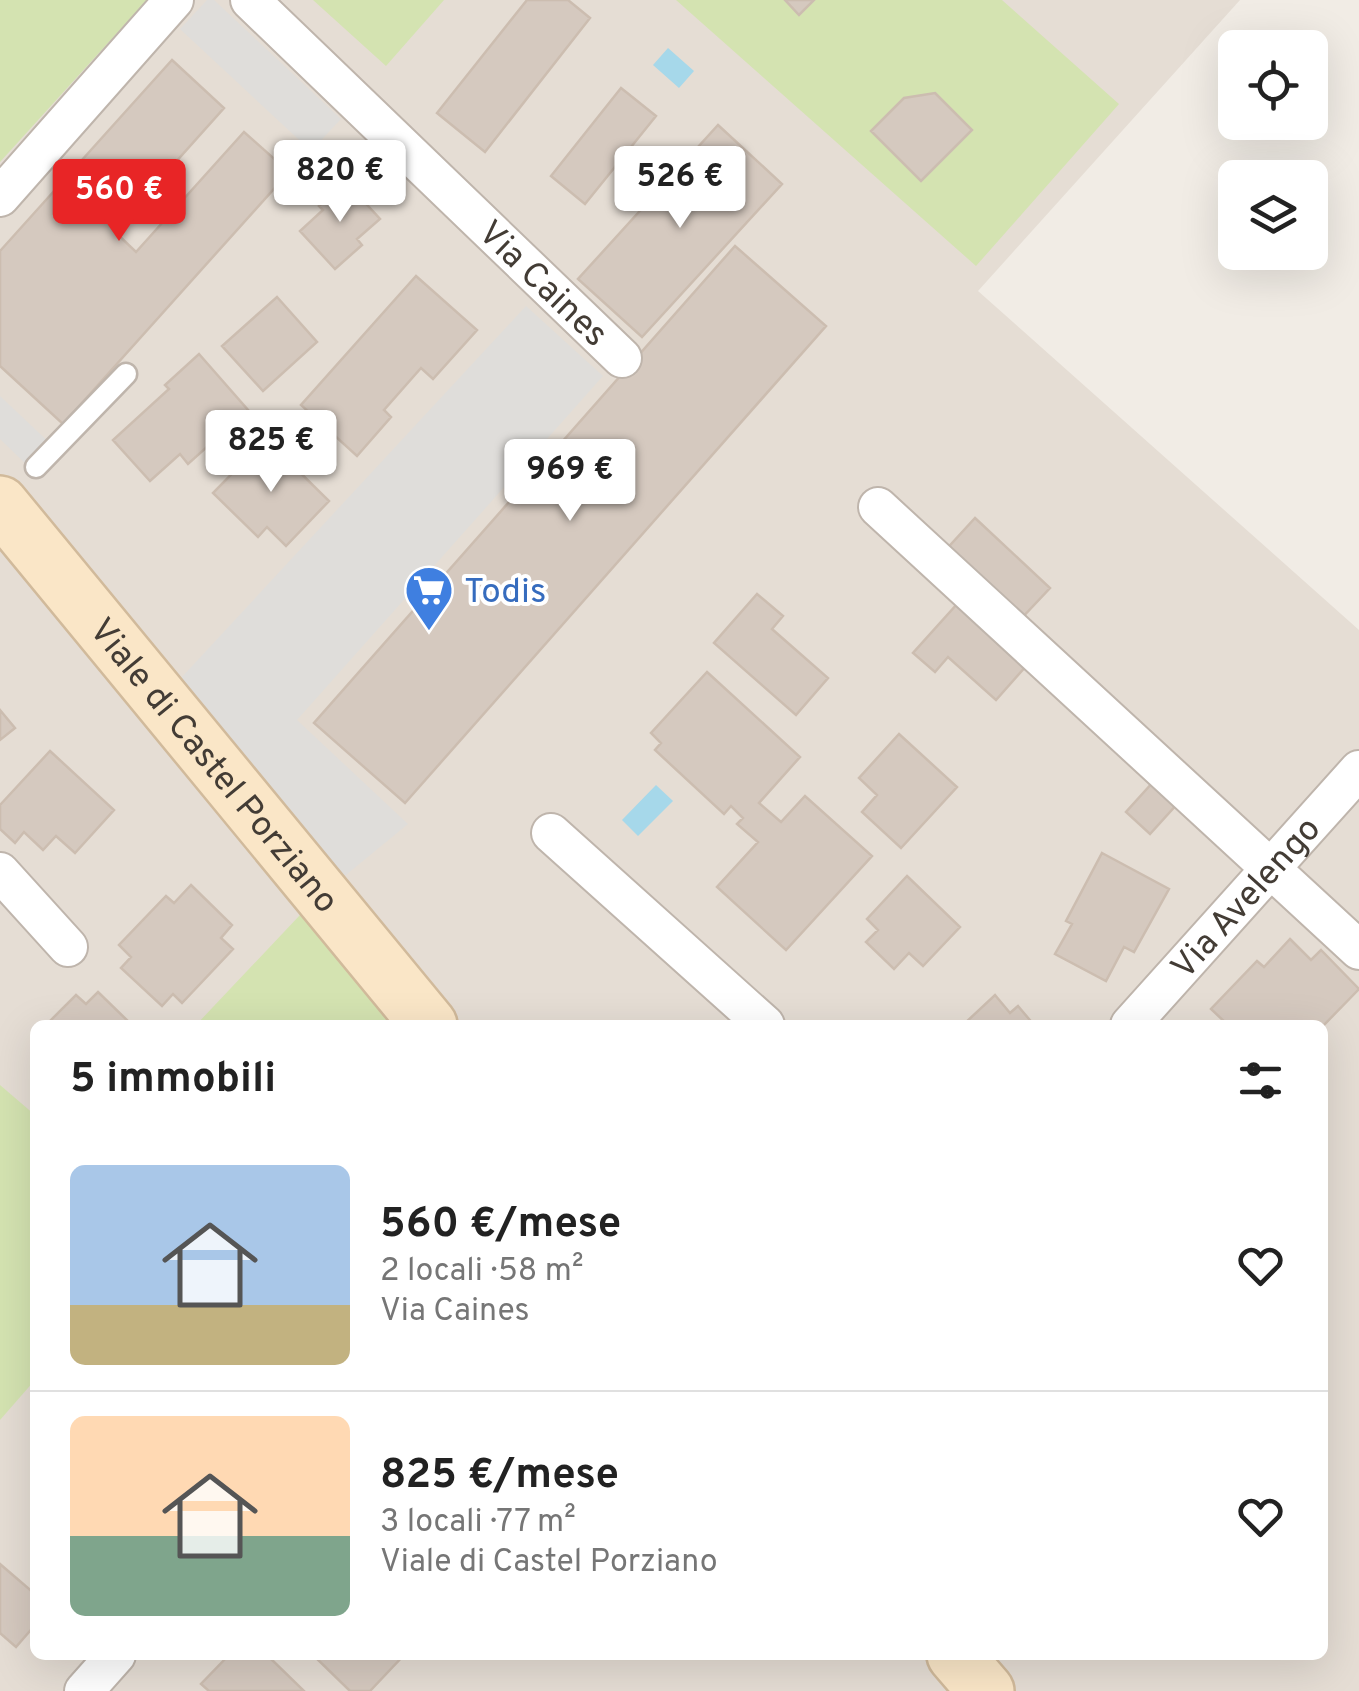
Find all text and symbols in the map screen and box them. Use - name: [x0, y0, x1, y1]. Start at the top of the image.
- map controls: [1218, 30, 1328, 270]
- button: locate: [1218, 30, 1328, 140]
- pin: 820 €: [270, 140, 410, 225]
- pin: 526 €: [610, 146, 750, 231]
- text: 820 €: [296, 152, 384, 192]
- text: 526 €: [636, 158, 724, 198]
- pin: 560 €: [49, 159, 189, 244]
- button: layers: [1218, 160, 1328, 270]
- text: 560 €: [75, 171, 163, 211]
- street label: Via Caines: [468, 213, 616, 358]
- pin: 825 €: [201, 410, 341, 495]
- text: 825 €: [228, 422, 314, 462]
- pin: 969 €: [500, 439, 640, 524]
- text: 969 €: [526, 451, 614, 491]
- supermarket icon: Todis: [403, 564, 455, 632]
- place label: Todis: [464, 571, 546, 615]
- street label: Viale di Castel Porziano: [78, 610, 347, 923]
- street label: Via Avelengo: [1163, 809, 1331, 989]
- icon: filters: [1233, 1053, 1288, 1108]
- text: 5 immobili: [70, 1054, 276, 1107]
- text: 560 €/mese: [380, 1199, 621, 1252]
- icon: home: [150, 1205, 270, 1325]
- icon: heart: [1233, 1238, 1288, 1293]
- text: 2 locali · 58 m²: [380, 1252, 584, 1292]
- text: Via Caines: [380, 1292, 529, 1332]
- text: 825 €/mese: [380, 1450, 619, 1503]
- icon: home: [150, 1456, 270, 1576]
- icon: heart: [1233, 1489, 1288, 1544]
- text: 3 locali · 77 m²: [380, 1503, 576, 1543]
- text: Viale di Castel Porziano: [380, 1543, 718, 1583]

